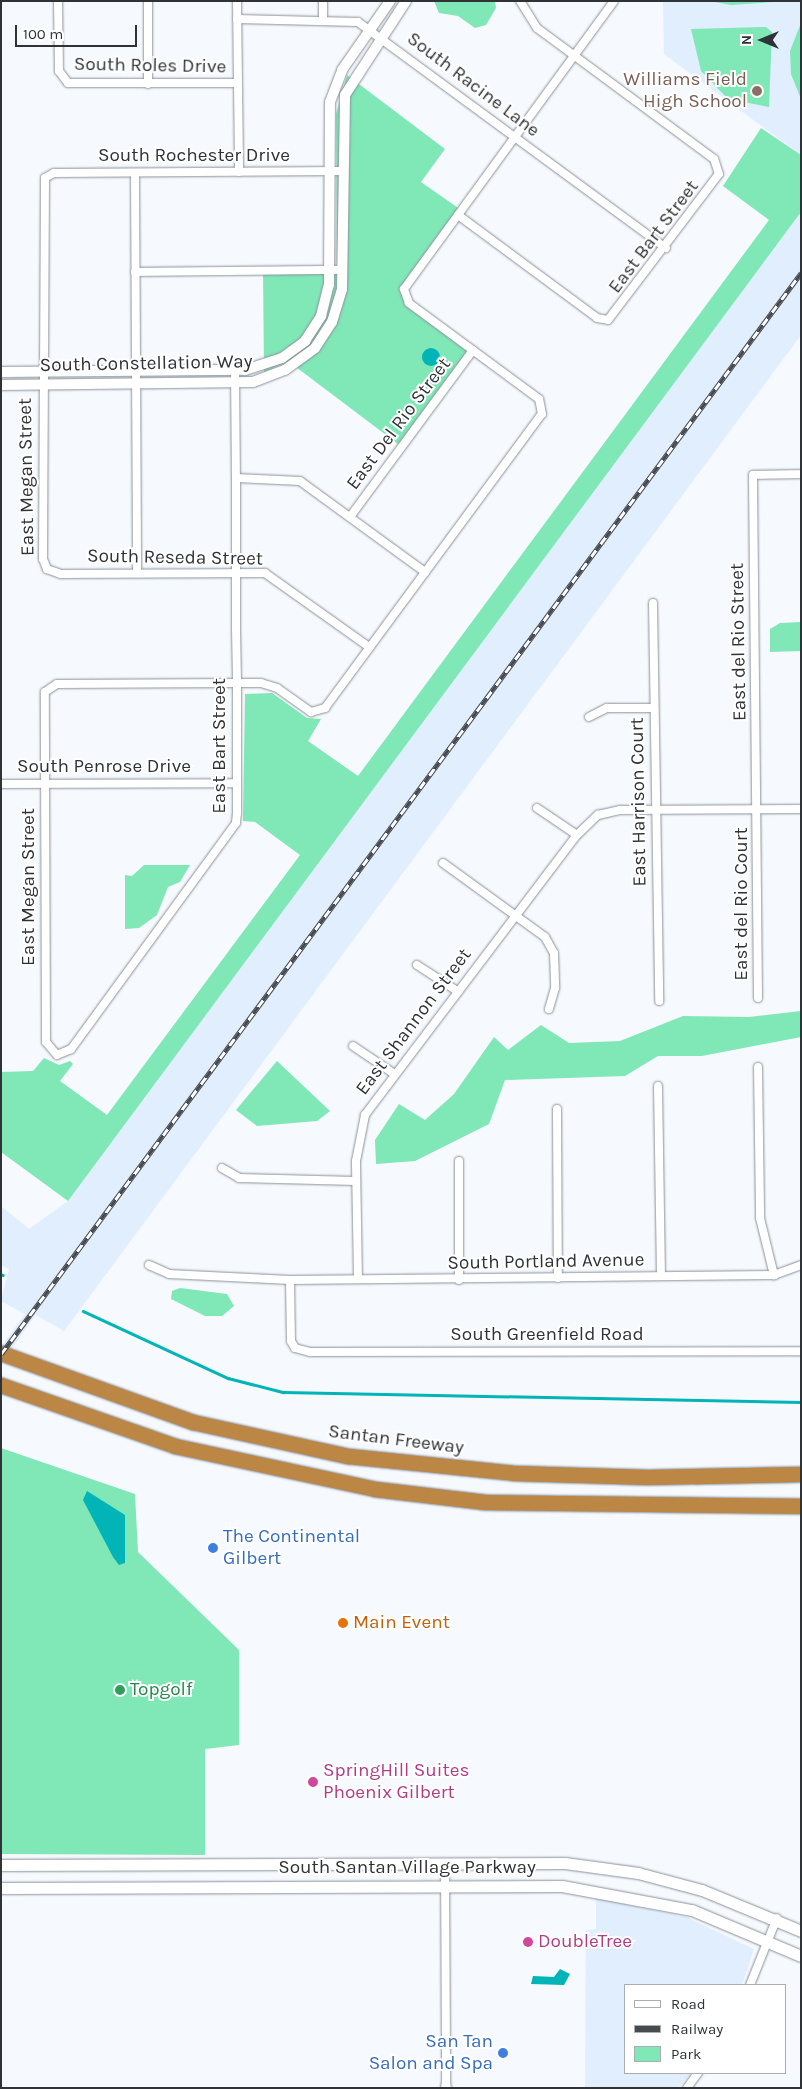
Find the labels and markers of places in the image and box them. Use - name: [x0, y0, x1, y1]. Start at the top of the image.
- place label: Williams Field High School: [623, 69, 747, 113]
- marker: Williams Field High School: [751, 85, 763, 97]
- place label: The Continental Gilbert: [223, 1526, 360, 1570]
- marker: The Continental Gilbert: [207, 1542, 219, 1554]
- place label: Main Event: [353, 1612, 450, 1634]
- marker: Main Event: [337, 1617, 349, 1629]
- place label: Topgolf: [130, 1679, 192, 1701]
- marker: Topgolf: [114, 1684, 126, 1696]
- place label: SpringHill Suites Phoenix Gilbert: [323, 1760, 469, 1804]
- marker: SpringHill Suites Phoenix Gilbert: [307, 1776, 319, 1788]
- place label: DoubleTree: [538, 1931, 632, 1953]
- marker: DoubleTree: [522, 1936, 534, 1948]
- place label: San Tan Salon and Spa: [369, 2031, 493, 2075]
- marker: San Tan Salon and Spa: [497, 2047, 509, 2059]

